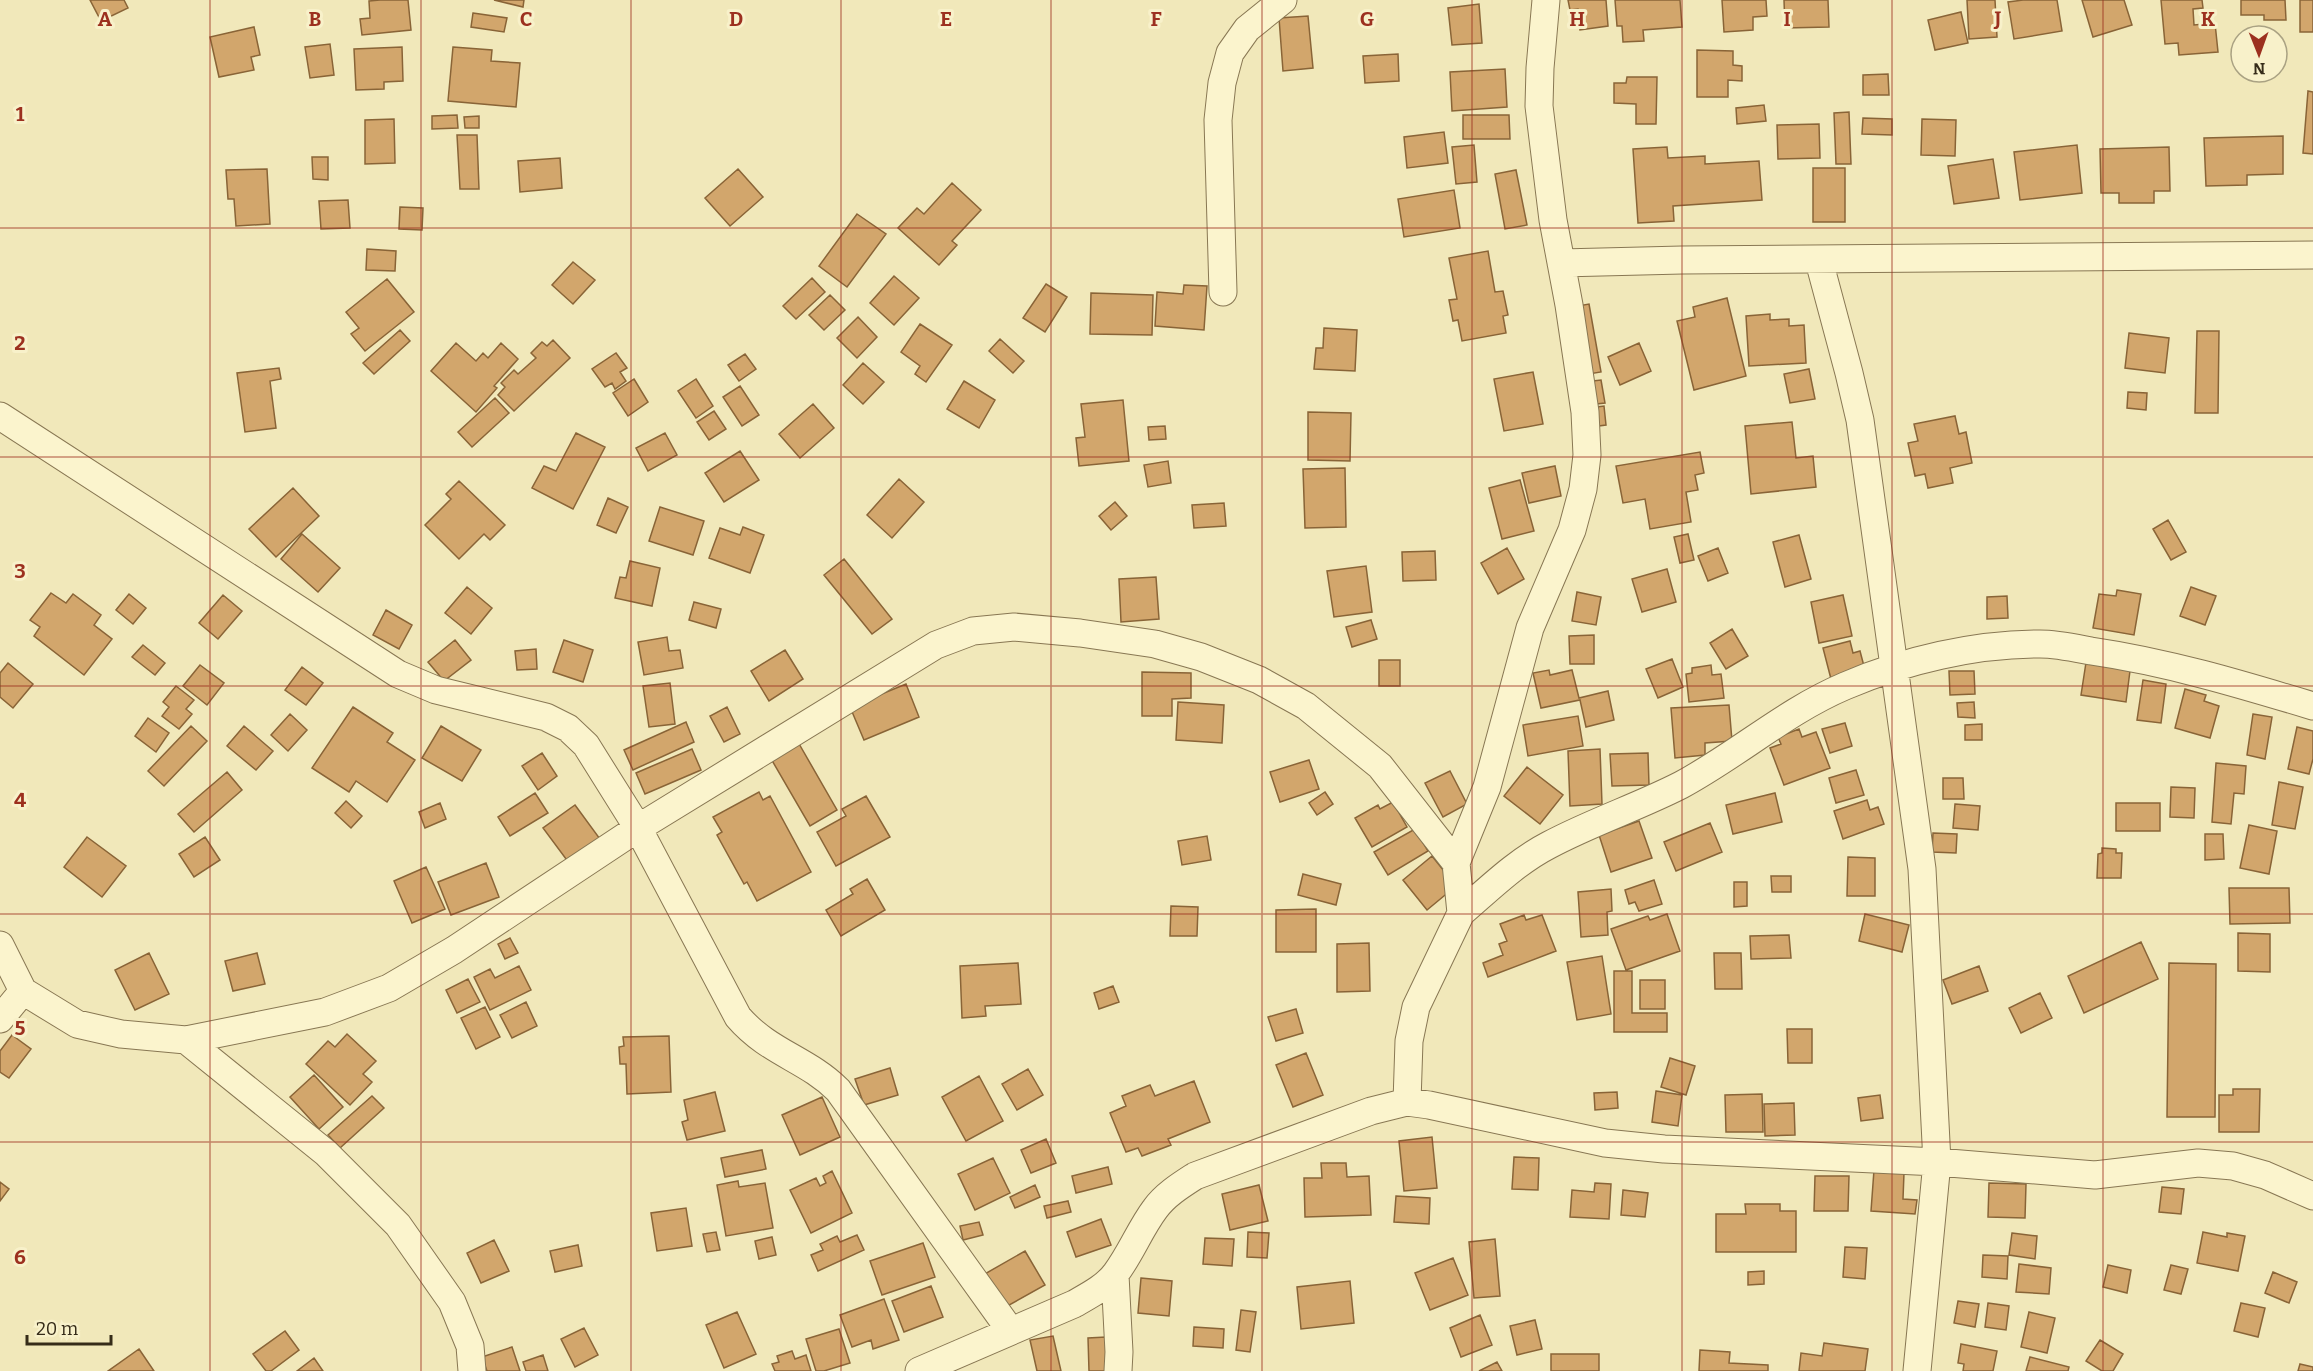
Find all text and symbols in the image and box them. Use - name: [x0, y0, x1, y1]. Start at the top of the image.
- text: A: [98, 7, 113, 31]
- text: B: [309, 7, 322, 31]
- text: C: [520, 7, 532, 31]
- text: D: [729, 7, 743, 31]
- text: E: [940, 7, 952, 31]
- text: F: [1150, 7, 1162, 31]
- text: G: [1360, 7, 1374, 31]
- text: H: [1569, 7, 1585, 31]
- text: I: [1783, 7, 1791, 31]
- text: J: [1994, 7, 2002, 31]
- text: K: [2201, 7, 2216, 31]
- north arrow: [2229, 24, 2289, 84]
- text: N: [2253, 59, 2266, 78]
- text: 1: [16, 102, 25, 126]
- text: 2: [14, 331, 26, 355]
- text: 3: [14, 559, 26, 583]
- text: 4: [14, 788, 26, 812]
- text: 5: [15, 1016, 26, 1040]
- text: 6: [14, 1245, 26, 1269]
- scale bar: [27, 1308, 111, 1346]
- text: 20 m: [36, 1318, 78, 1340]

